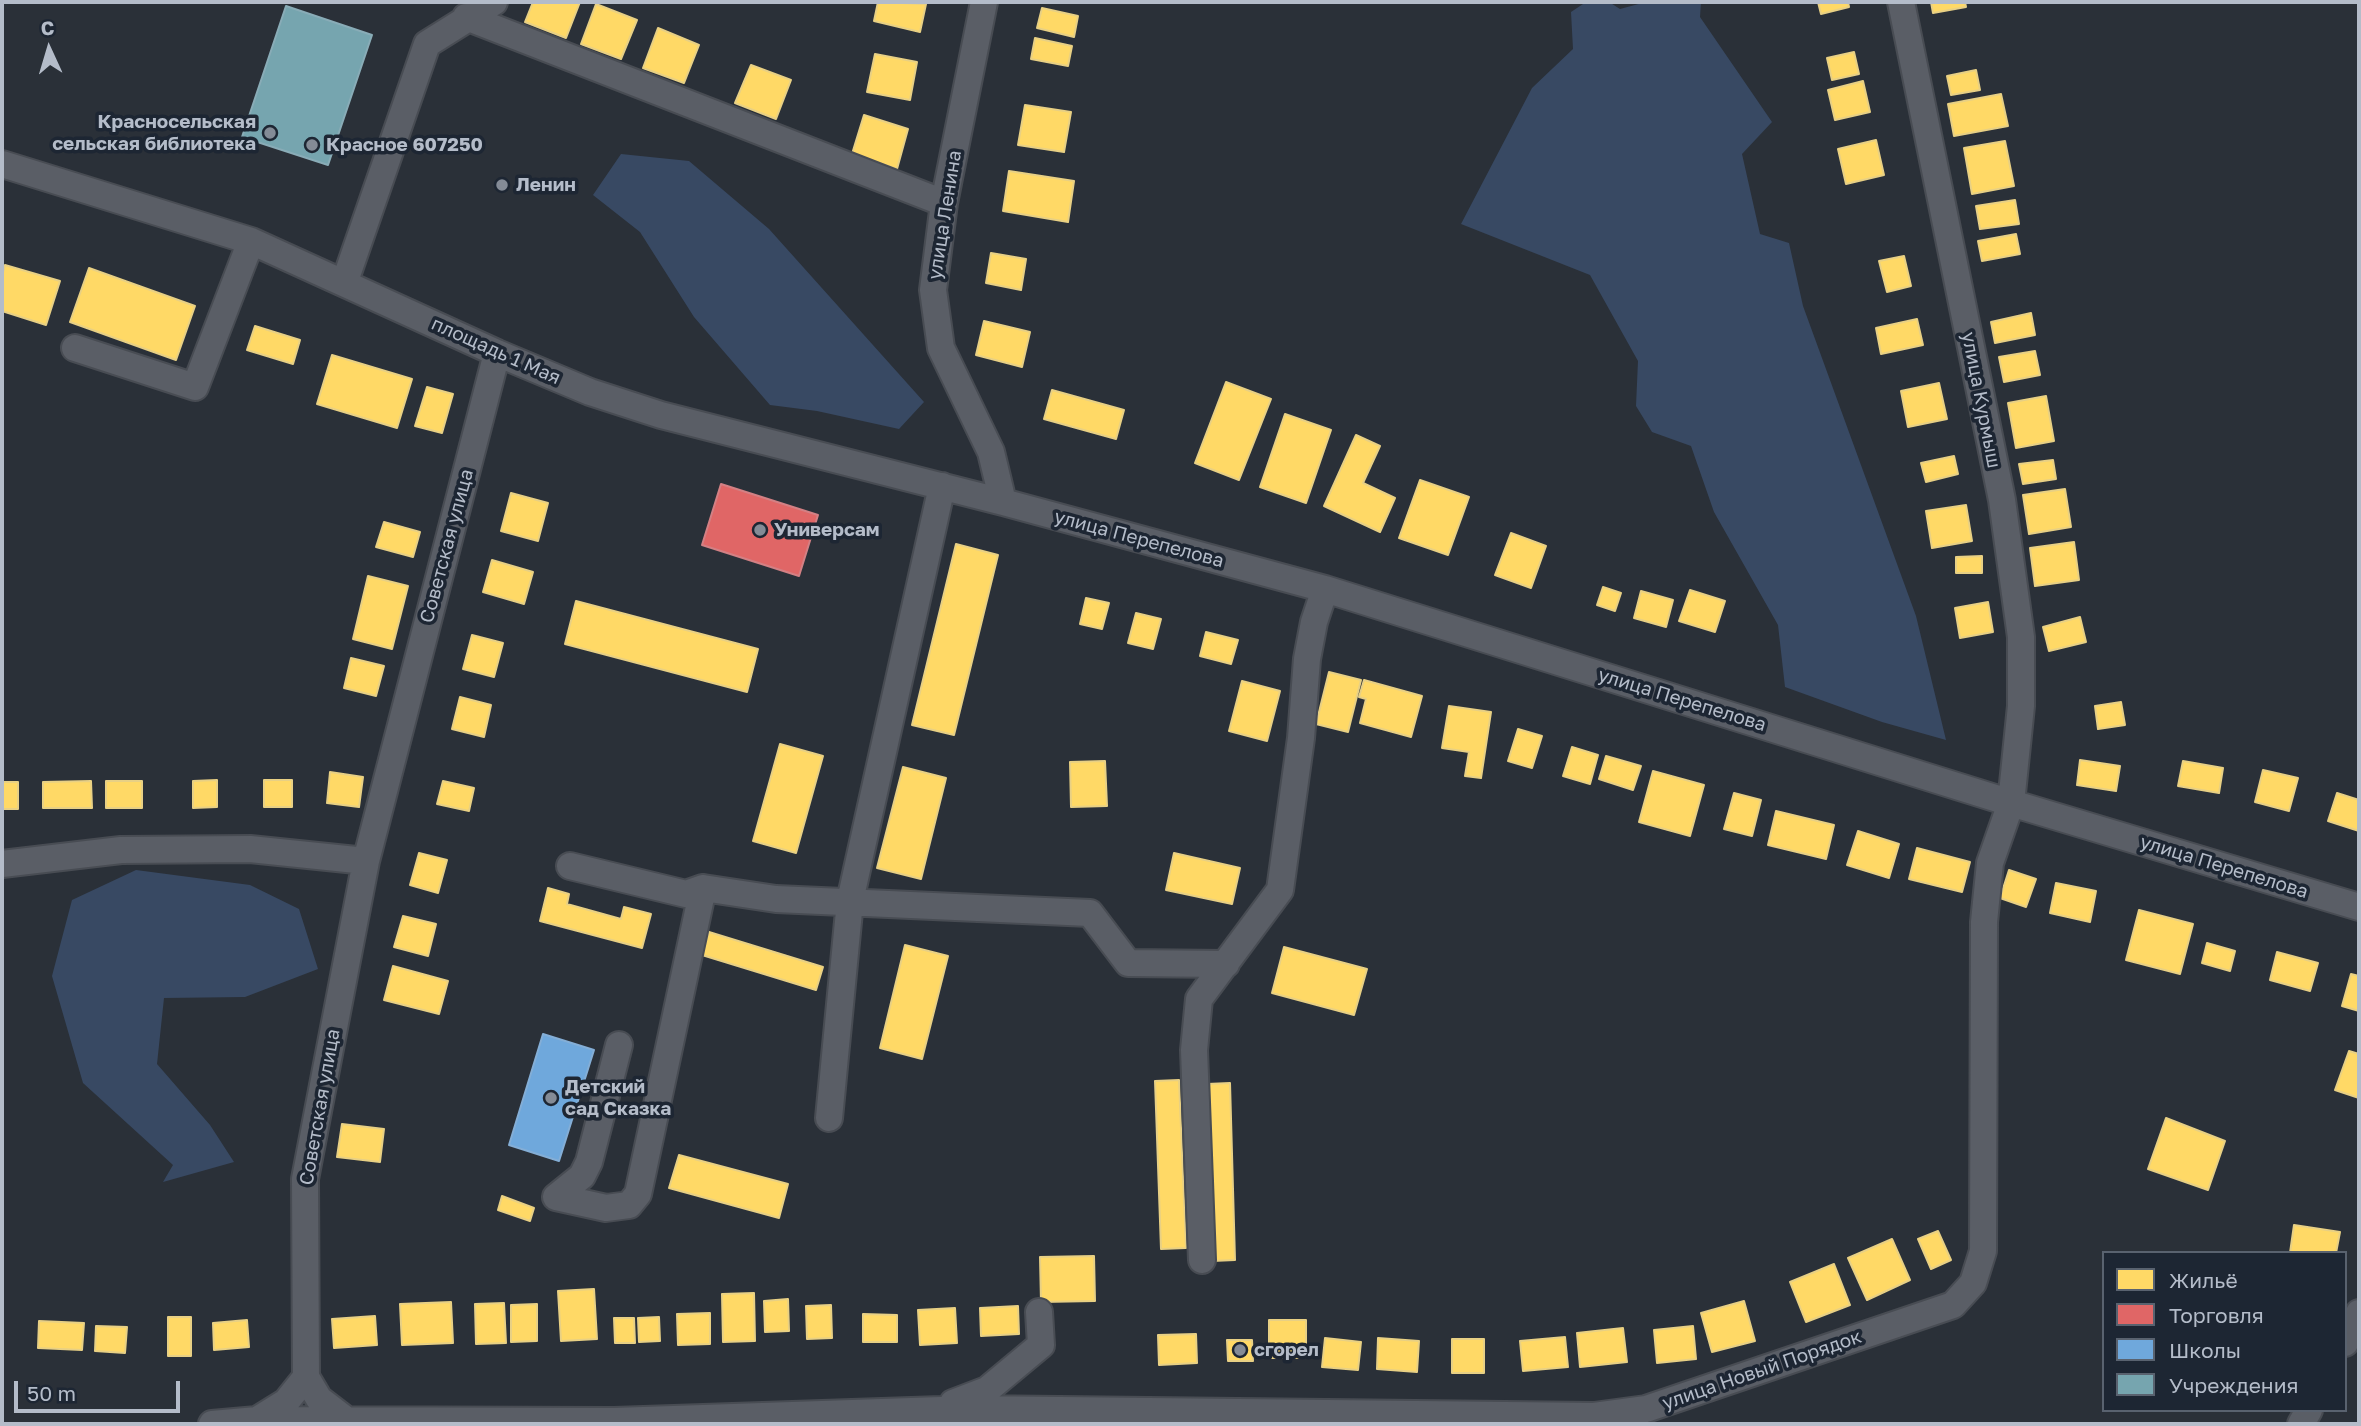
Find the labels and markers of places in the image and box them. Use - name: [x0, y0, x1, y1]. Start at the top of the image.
- place label: Красносельская сельская библиотека: [52, 111, 256, 155]
- marker: Красносельская сельская библиотека: [262, 125, 278, 141]
- place label: Красное 607250: [326, 134, 483, 156]
- marker: Красное 607250: [304, 137, 320, 153]
- place label: Ленин: [516, 174, 576, 196]
- marker: Ленин: [494, 177, 510, 193]
- place label: Универсам: [774, 519, 880, 541]
- marker: Универсам: [752, 522, 768, 538]
- place label: Детский сад Сказка: [565, 1076, 671, 1120]
- marker: Детский сад Сказка: [543, 1090, 559, 1106]
- place label: сгорел: [1254, 1339, 1319, 1361]
- marker: сгорел: [1232, 1342, 1248, 1358]

